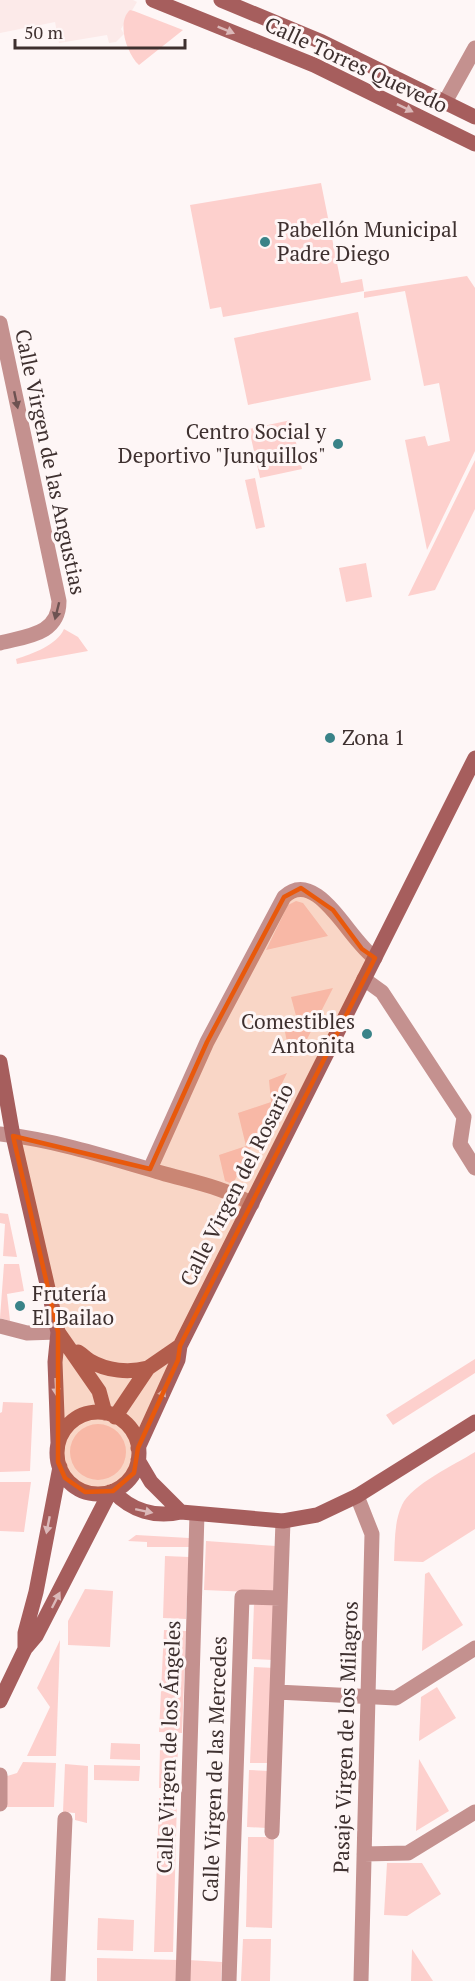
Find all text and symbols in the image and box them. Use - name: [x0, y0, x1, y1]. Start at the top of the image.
- street label: Calle Torres Quevedo: [261, 9, 452, 119]
- scale bar: [15, 12, 184, 50]
- text: 50 m: [24, 20, 64, 44]
- one-way arrow: [217, 26, 235, 35]
- one-way arrow: [396, 104, 413, 113]
- place label: Pabellón Municipal Padre Diego: [277, 215, 458, 267]
- marker: Pabellón Municipal Padre Diego: [258, 235, 272, 249]
- street label: Calle Virgen de las Angustias: [9, 327, 93, 597]
- one-way arrow: [12, 391, 22, 410]
- place label: Centro Social y Deportivo "Junquillos": [118, 417, 326, 469]
- marker: Centro Social y Deportivo "Junquillos": [331, 437, 345, 451]
- one-way arrow: [51, 602, 61, 620]
- place label: Zona 1: [342, 723, 405, 751]
- marker: Zona 1: [323, 731, 337, 745]
- place label: Comestibles Antoñita: [241, 1007, 355, 1059]
- marker: Comestibles Antoñita: [360, 1027, 374, 1041]
- street label: Calle Virgen del Rosario: [173, 1079, 299, 1291]
- place label: Frutería El Bailao: [32, 1279, 114, 1331]
- marker: Frutería El Bailao: [13, 1299, 27, 1313]
- one-way arrow: [51, 1378, 60, 1397]
- one-way arrow: [157, 1389, 166, 1406]
- one-way arrow: [135, 1506, 153, 1516]
- one-way arrow: [44, 1515, 53, 1534]
- one-way arrow: [51, 1591, 60, 1608]
- street label: Pasaje Virgen de los Milagros: [326, 1600, 364, 1874]
- street label: Calle Virgen de los Ángeles: [150, 1620, 186, 1874]
- street label: Calle Virgen de las Mercedes: [195, 1635, 233, 1903]

